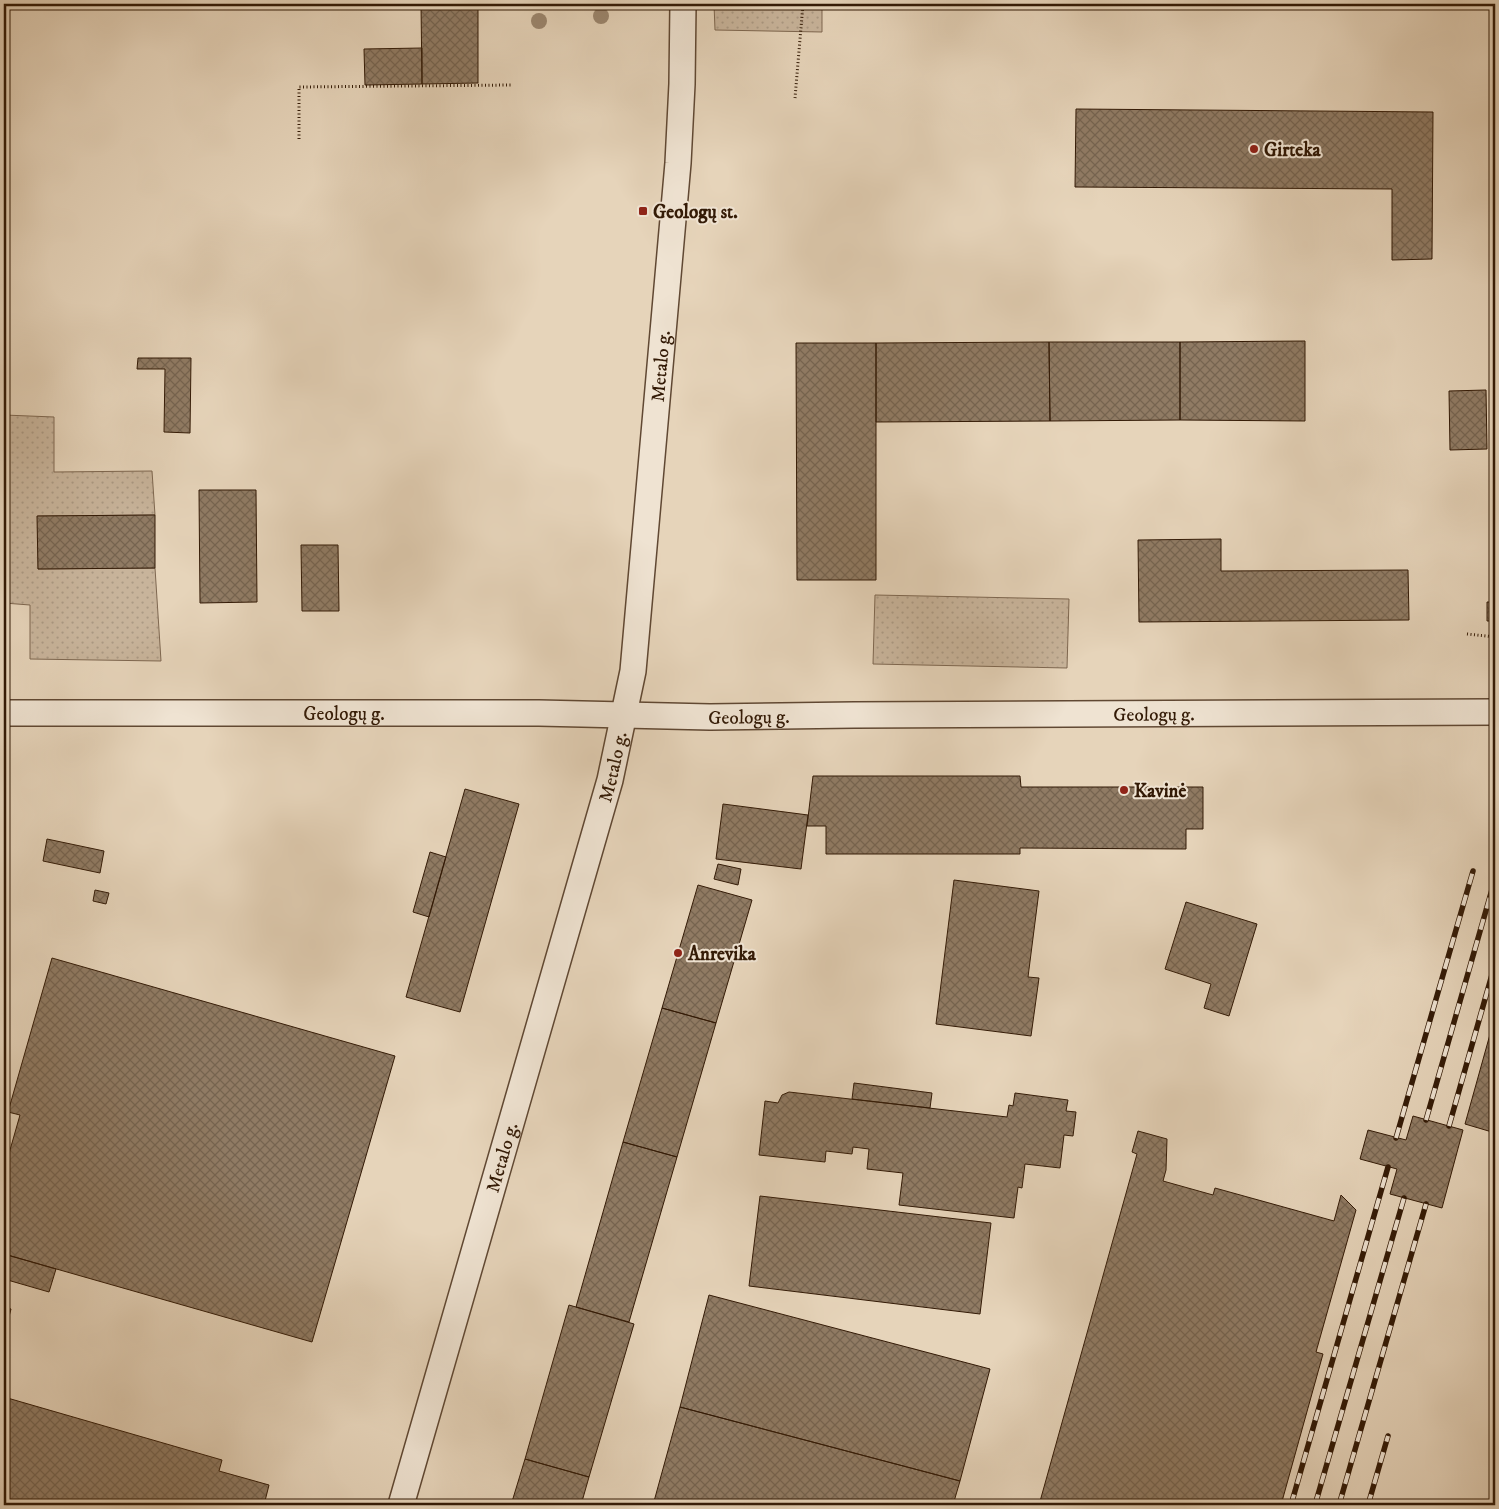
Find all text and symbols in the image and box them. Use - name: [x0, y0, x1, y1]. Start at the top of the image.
- place label: Girteka: [1264, 139, 1322, 162]
- marker: Girteka: [1248, 143, 1260, 155]
- place label: Geologų st.: [653, 201, 738, 224]
- marker: Geologų st.: [637, 205, 649, 217]
- street label: Metalo g.: [647, 329, 676, 403]
- street label: Geologų g.: [303, 703, 385, 726]
- street label: Geologų g.: [1113, 703, 1195, 727]
- street label: Geologų g.: [708, 706, 790, 730]
- street label: Metalo g.: [594, 730, 633, 805]
- place label: Kavinė: [1134, 780, 1186, 803]
- marker: Kavinė: [1118, 784, 1130, 796]
- place label: Anrevika: [687, 943, 757, 966]
- marker: Anrevika: [672, 947, 684, 959]
- street label: Metalo g.: [482, 1120, 524, 1195]

